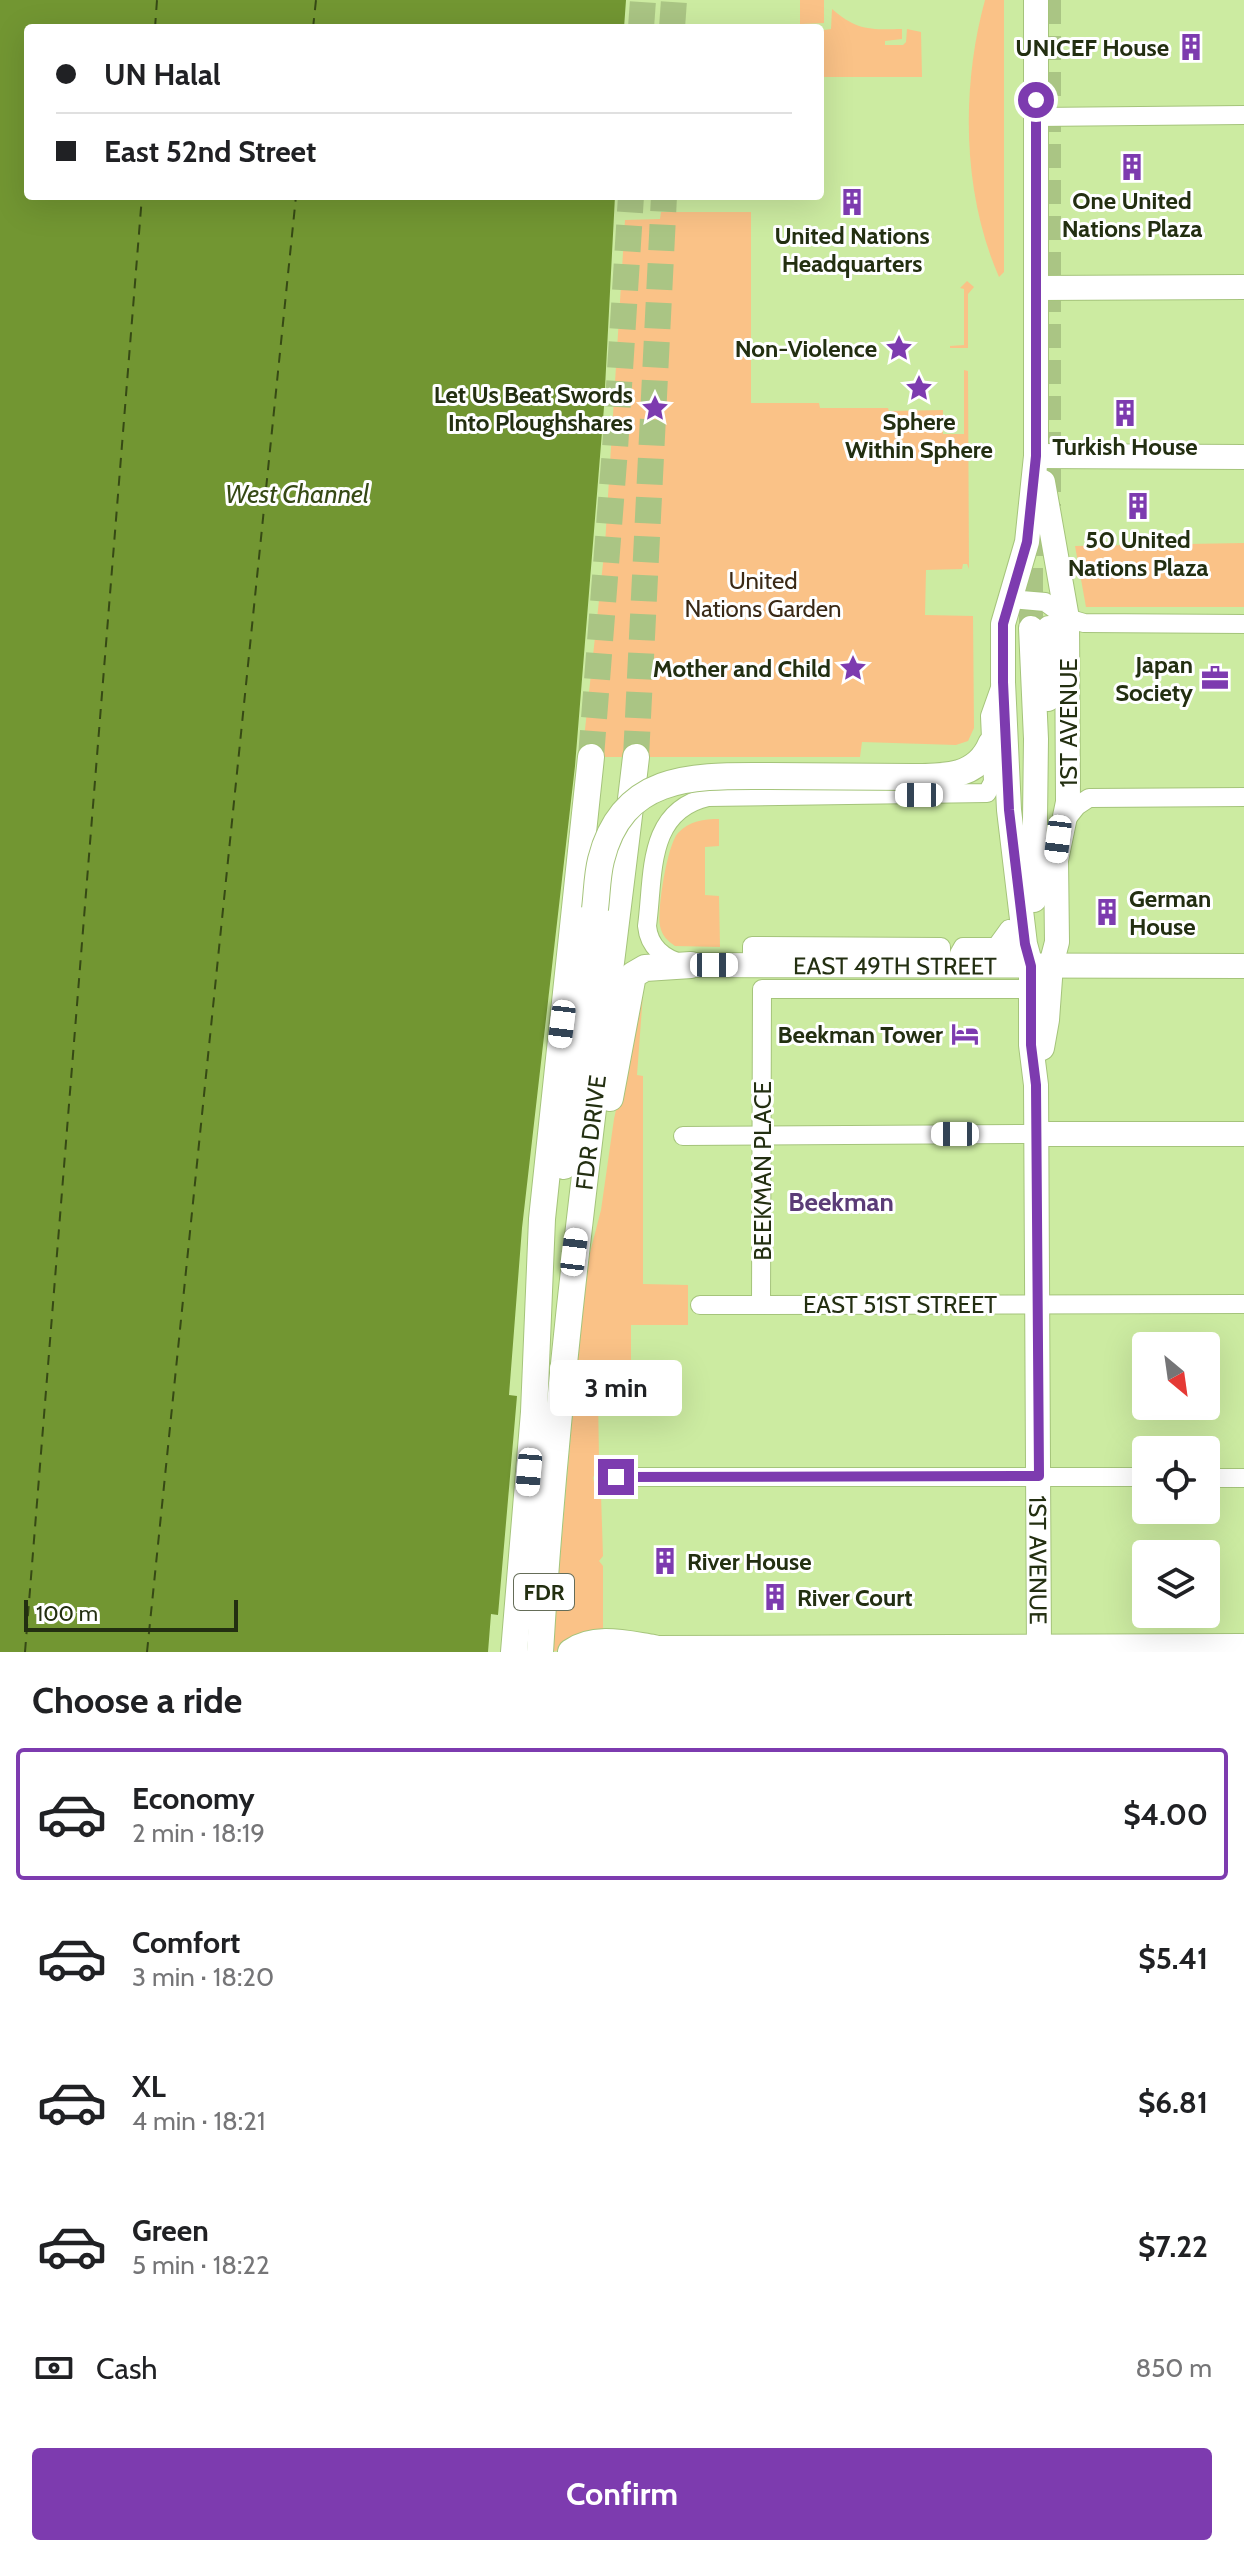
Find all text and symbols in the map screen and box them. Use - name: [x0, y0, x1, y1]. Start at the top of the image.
- building icon: UNICEF House: [1176, 32, 1206, 62]
- place label: UNICEF House: [1015, 33, 1169, 62]
- text: UN Halal: [104, 56, 221, 93]
- route start: [1018, 82, 1054, 118]
- text: East 52nd Street: [104, 133, 316, 170]
- building icon: One United Nations Plaza: [1117, 152, 1147, 182]
- place label: One United Nations Plaza: [1062, 186, 1202, 243]
- building icon: United Nations Headquarters: [837, 187, 867, 217]
- place label: United Nations Headquarters: [774, 221, 930, 278]
- place icon: Non-Violence: [884, 333, 914, 363]
- place label: Non-Violence: [735, 334, 877, 363]
- place icon: Sphere Within Sphere: [904, 373, 934, 403]
- place label: Let Us Beat Swords Into Ploughshares: [434, 380, 633, 437]
- place icon: Let Us Beat Swords Into Ploughshares: [640, 393, 670, 423]
- building icon: Turkish House: [1110, 398, 1140, 428]
- place label: Sphere Within Sphere: [845, 407, 993, 464]
- place label: Turkish House: [1052, 432, 1198, 461]
- water label: West Channel: [225, 478, 369, 510]
- building icon: 50 United Nations Plaza: [1123, 491, 1153, 521]
- place label: 50 United Nations Plaza: [1068, 525, 1208, 582]
- park label: United Nations Garden: [684, 566, 842, 623]
- place label: Japan Society: [1115, 650, 1193, 707]
- place icon: Mother and Child: [838, 653, 868, 683]
- place label: Mother and Child: [653, 654, 831, 683]
- street label: 1ST AVENUE: [1054, 658, 1083, 788]
- office icon: Japan Society: [1200, 663, 1230, 693]
- car: [895, 783, 943, 807]
- car: [1043, 814, 1073, 864]
- place label: German House: [1129, 884, 1211, 941]
- building icon: German House: [1092, 897, 1122, 927]
- street label: EAST 49TH STREET: [793, 951, 997, 980]
- car: [690, 953, 738, 977]
- car: [547, 999, 577, 1049]
- hotel icon: Beekman Tower: [950, 1019, 980, 1049]
- place label: Beekman Tower: [778, 1020, 943, 1049]
- street label: FDR DRIVE: [569, 1073, 611, 1192]
- street label: BEEKMAN PLACE: [748, 1081, 777, 1261]
- car: [931, 1122, 979, 1146]
- district label: Beekman: [788, 1186, 894, 1218]
- car: [559, 1227, 589, 1277]
- street label: EAST 51ST STREET: [803, 1290, 997, 1319]
- north arrow: [1132, 1332, 1220, 1420]
- map controls: [1132, 1332, 1220, 1628]
- callout: 3 min: [550, 1361, 682, 1417]
- text: 3 min: [584, 1372, 648, 1404]
- button: locate: [1132, 1436, 1220, 1524]
- car: [515, 1447, 543, 1497]
- route end: [598, 1459, 634, 1495]
- street label: 1ST AVENUE: [1024, 1495, 1053, 1625]
- button: layers: [1132, 1540, 1220, 1628]
- building icon: River House: [650, 1546, 680, 1576]
- place label: River House: [687, 1547, 812, 1576]
- road number: FDR: [514, 1574, 574, 1610]
- building icon: River Court: [760, 1582, 790, 1612]
- place label: River Court: [797, 1583, 912, 1612]
- scale bar: [24, 1596, 238, 1632]
- text: 100 m: [36, 1600, 98, 1627]
- text: Choose a ride: [32, 1678, 242, 1722]
- icon: car: [36, 1778, 108, 1850]
- text: Economy: [132, 1780, 255, 1817]
- text: $4.00: [1123, 1796, 1208, 1833]
- text: 2 min · 18:19: [132, 1817, 265, 1849]
- icon: car: [36, 1922, 108, 1994]
- text: Comfort: [132, 1924, 240, 1961]
- text: $5.41: [1138, 1940, 1208, 1977]
- text: 3 min · 18:20: [132, 1961, 274, 1993]
- icon: car: [36, 2066, 108, 2138]
- text: XL: [132, 2068, 166, 2105]
- text: $6.81: [1138, 2084, 1208, 2121]
- text: 4 min · 18:21: [132, 2105, 265, 2137]
- icon: car: [36, 2210, 108, 2282]
- text: Green: [132, 2212, 209, 2249]
- text: $7.22: [1138, 2228, 1208, 2265]
- text: 5 min · 18:22: [132, 2249, 270, 2281]
- icon: cash: [32, 2346, 76, 2390]
- text: Cash: [96, 2350, 158, 2387]
- text: 850 m: [1135, 2352, 1212, 2384]
- button: Confirm: [32, 2448, 1212, 2540]

